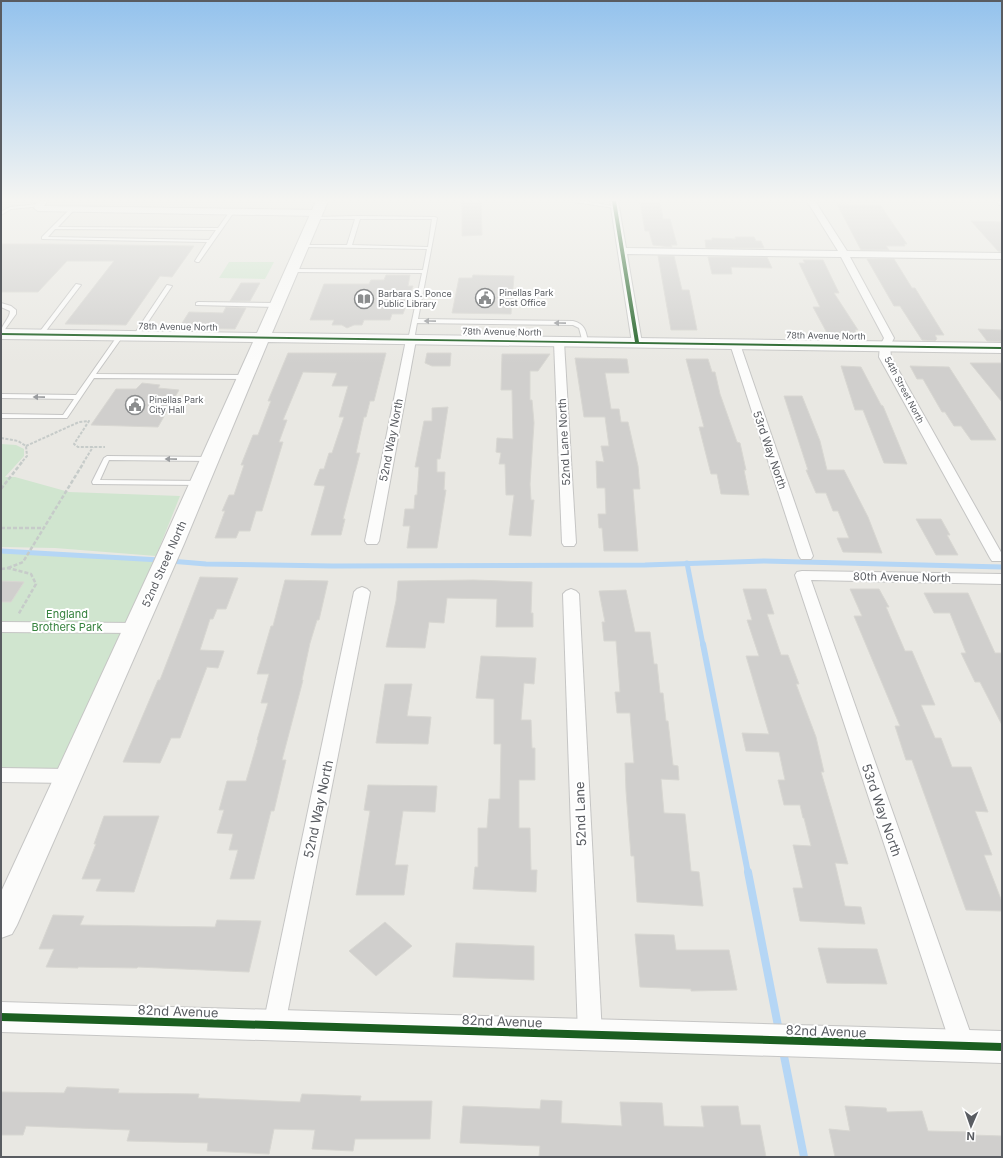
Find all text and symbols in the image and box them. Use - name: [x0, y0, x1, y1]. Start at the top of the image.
- public building icon: Pinellas Park Post Office: [474, 287, 496, 309]
- place label: Pinellas Park Post Office: [499, 287, 554, 308]
- library icon: Barbara S. Ponce Public Library: [353, 288, 375, 310]
- place label: Barbara S. Ponce Public Library: [378, 288, 452, 309]
- one-way arrow: [423, 318, 436, 324]
- one-way arrow: [554, 319, 566, 326]
- street label: 78th Avenue North: [138, 320, 218, 333]
- street label: 78th Avenue North: [462, 325, 542, 338]
- street label: 78th Avenue North: [786, 329, 866, 342]
- street label: 54th Street North: [882, 355, 927, 425]
- one-way arrow: [32, 394, 45, 400]
- public building icon: Pinellas Park City Hall: [124, 394, 146, 416]
- place label: Pinellas Park City Hall: [149, 394, 204, 415]
- street label: 52nd Way North: [376, 397, 406, 483]
- street label: 52nd Lane North: [555, 398, 573, 486]
- street label: 53rd Way North: [750, 409, 790, 491]
- one-way arrow: [164, 456, 177, 462]
- street label: 52nd Street North: [139, 519, 189, 609]
- street label: 80th Avenue North: [853, 569, 951, 585]
- park label: England Brothers Park: [32, 607, 102, 634]
- street label: 52nd Way North: [300, 758, 336, 860]
- street label: 53rd Way North: [859, 762, 905, 858]
- street label: 52nd Lane: [571, 781, 589, 847]
- street label: 82nd Avenue: [137, 1002, 219, 1020]
- street label: 82nd Avenue: [461, 1012, 543, 1030]
- street label: 82nd Avenue: [785, 1022, 867, 1040]
- north arrow: [951, 1106, 991, 1146]
- text: N: [966, 1129, 975, 1143]

